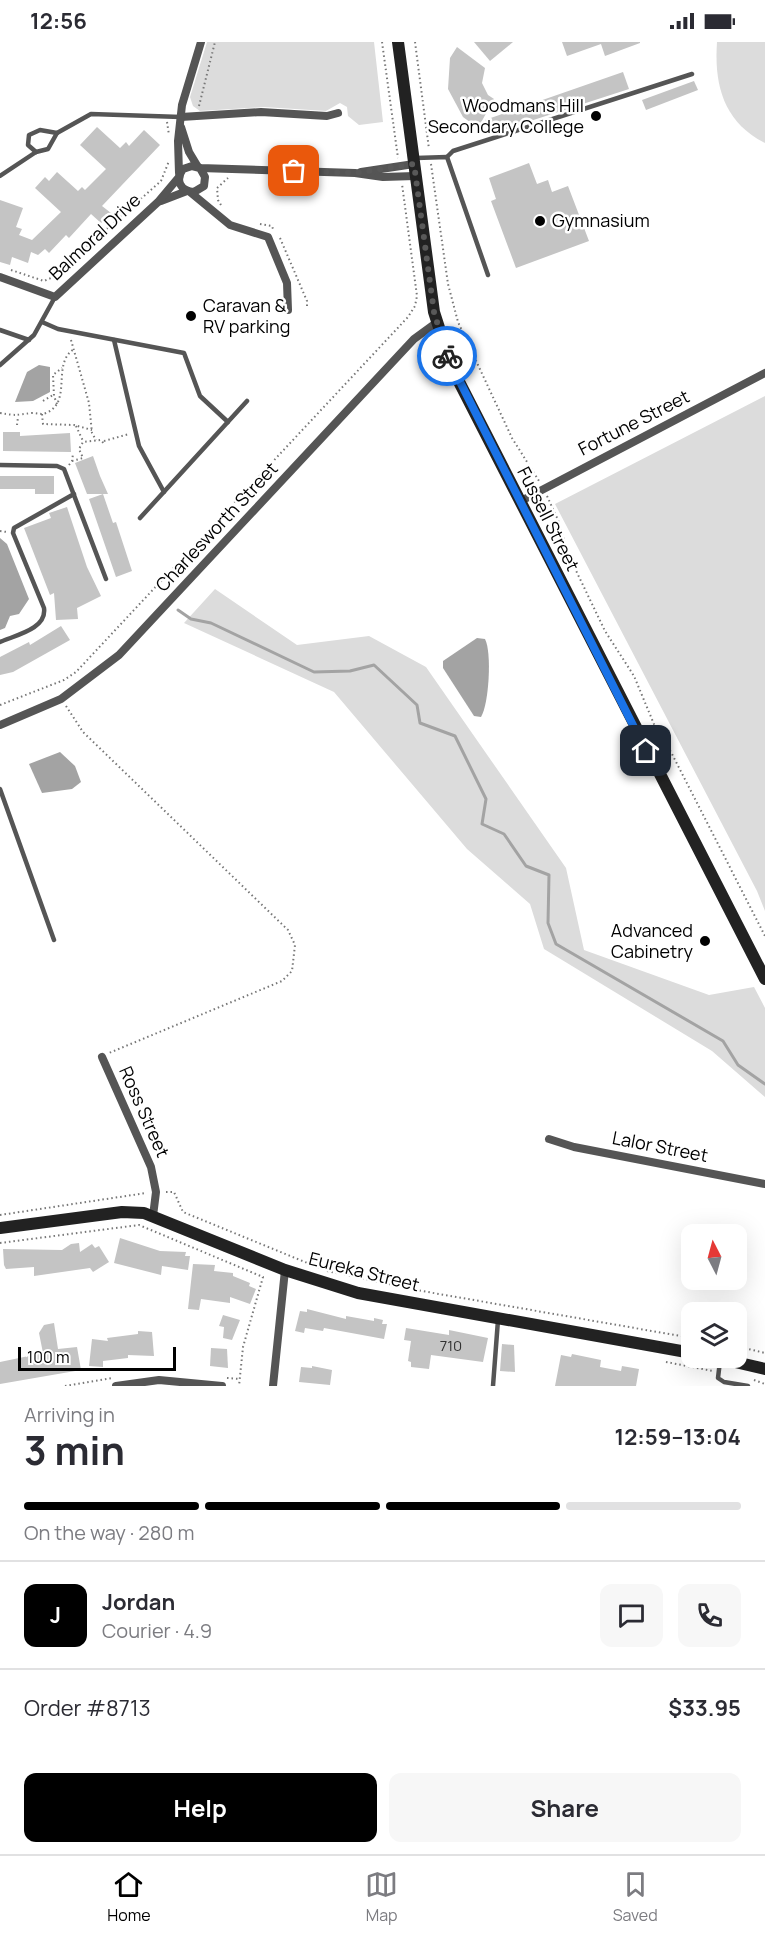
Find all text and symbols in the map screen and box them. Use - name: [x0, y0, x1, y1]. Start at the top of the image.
- text: 12:56: [30, 6, 87, 36]
- place label: Woodmans Hill Secondary College: [428, 93, 584, 138]
- marker: Woodmans Hill Secondary College: [589, 109, 603, 123]
- pin: [268, 145, 319, 196]
- icon: bag: [277, 154, 310, 187]
- street label: Balmoral Drive: [43, 188, 145, 285]
- place label: Gymnasium: [552, 208, 650, 232]
- marker: Gymnasium: [533, 214, 547, 228]
- place label: Caravan & RV parking: [203, 293, 290, 338]
- marker: Caravan & RV parking: [184, 309, 198, 323]
- courier: [417, 326, 477, 386]
- icon: bike: [431, 340, 464, 373]
- street label: Fortune Street: [574, 384, 693, 460]
- street label: Charlesworth Street: [150, 456, 283, 596]
- street label: Fussell Street: [512, 462, 585, 575]
- pin: [620, 725, 671, 776]
- icon: home: [629, 734, 662, 767]
- place label: Advanced Cabinetry: [611, 918, 693, 963]
- marker: Advanced Cabinetry: [698, 934, 712, 948]
- street label: Ross Street: [114, 1062, 176, 1161]
- street label: Lalor Street: [610, 1125, 710, 1167]
- north arrow: [681, 1224, 747, 1290]
- map controls: [681, 1224, 747, 1368]
- street label: Eureka Street: [306, 1246, 422, 1296]
- button: layers: [681, 1302, 747, 1368]
- house number: 710: [440, 1335, 462, 1356]
- scale bar: [18, 1344, 176, 1372]
- text: 100 m: [27, 1346, 70, 1368]
- text: Arriving in: [24, 1401, 115, 1428]
- text: 12:59–13:04: [615, 1422, 741, 1452]
- text: 3 min: [24, 1423, 125, 1477]
- text: On the way · 280 m: [24, 1519, 194, 1546]
- button: chat: [600, 1584, 663, 1647]
- button: phone: [678, 1584, 741, 1647]
- text: Jordan: [102, 1587, 175, 1617]
- text: J: [50, 1600, 61, 1630]
- text: Courier · 4.9: [102, 1617, 212, 1644]
- text: Order #8713: [24, 1693, 151, 1723]
- text: $33.95: [668, 1693, 741, 1723]
- button: Help: [24, 1773, 377, 1842]
- button: Share: [389, 1773, 741, 1842]
- tab: Home: [107, 1868, 151, 1926]
- tab: Map: [365, 1868, 398, 1926]
- tab: Saved: [613, 1868, 658, 1926]

